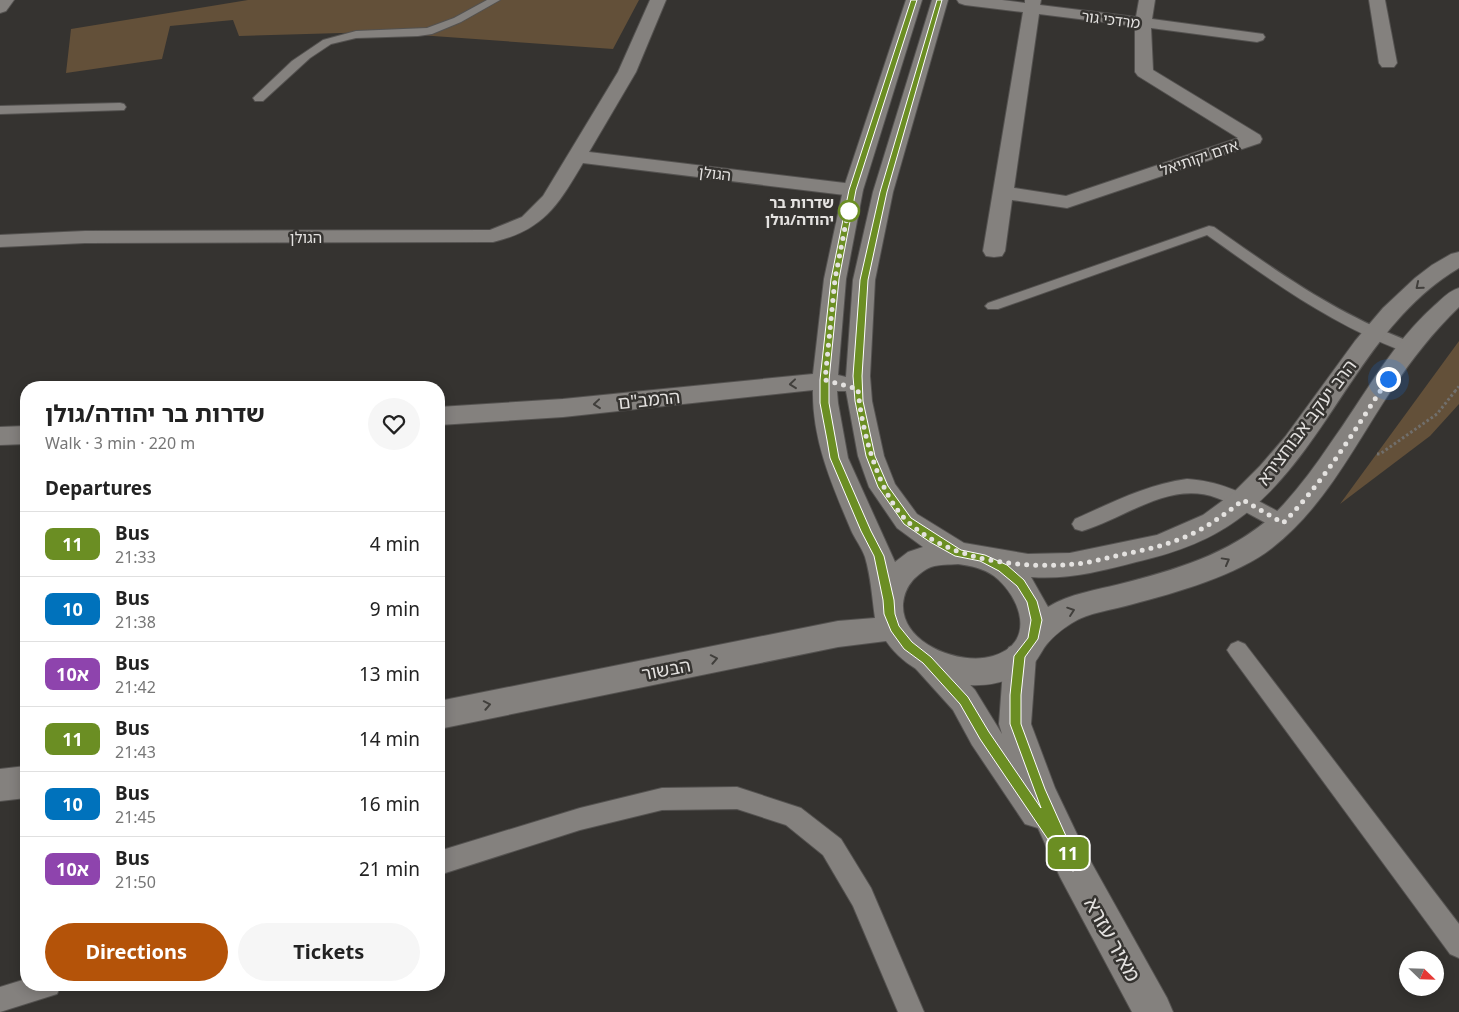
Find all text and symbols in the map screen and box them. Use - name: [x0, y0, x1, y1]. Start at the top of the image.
- street label: מרדכי גור: [1080, 5, 1142, 33]
- street label: אדם יקותיאל: [1157, 134, 1241, 180]
- street label: הגולן: [698, 161, 732, 185]
- place label: שדרות בר יהודה/גולן: [765, 192, 834, 229]
- marker: שדרות בר יהודה/גולן: [838, 200, 860, 222]
- street label: הגולן: [290, 227, 322, 247]
- one-way arrow: [1415, 281, 1424, 290]
- street label: הרב יעקב אבוחצירא: [1251, 354, 1361, 490]
- your location: [1376, 367, 1401, 392]
- one-way arrow: [789, 378, 797, 389]
- street label: הרמב"ם: [617, 384, 681, 414]
- text: שדרות בר יהודה/גולן: [45, 396, 265, 429]
- button: heart: [368, 398, 420, 450]
- one-way arrow: [592, 398, 600, 409]
- text: Walk · 3 min · 220 m: [45, 432, 195, 454]
- text: Departures: [45, 475, 152, 501]
- text: Bus: [115, 520, 150, 546]
- text: 4 min: [370, 531, 420, 557]
- text: 11: [62, 532, 83, 556]
- text: 21:33: [115, 546, 156, 568]
- one-way arrow: [1220, 557, 1229, 567]
- text: Bus: [115, 585, 150, 611]
- text: 9 min: [370, 596, 420, 622]
- text: 10: [62, 597, 83, 621]
- one-way arrow: [1067, 606, 1075, 616]
- text: 21:38: [115, 611, 156, 633]
- text: Bus: [115, 650, 150, 676]
- street label: הבשור: [639, 653, 693, 685]
- one-way arrow: [710, 654, 719, 665]
- text: 13 min: [359, 661, 420, 687]
- text: 10א: [56, 662, 89, 686]
- text: 21:42: [115, 676, 156, 698]
- one-way arrow: [482, 700, 491, 711]
- text: Bus: [115, 715, 150, 741]
- text: 14 min: [359, 726, 420, 752]
- text: 11: [62, 727, 83, 751]
- text: 21:43: [115, 741, 156, 763]
- text: Bus: [115, 780, 150, 806]
- text: 16 min: [359, 791, 420, 817]
- text: 10: [62, 792, 83, 816]
- text: 21:45: [115, 806, 156, 828]
- line badge: 11: [1046, 837, 1090, 869]
- text: 11: [1058, 841, 1078, 865]
- text: Bus: [115, 845, 150, 871]
- text: 21 min: [359, 856, 420, 882]
- text: 10א: [56, 857, 89, 881]
- text: 21:50: [115, 871, 156, 893]
- street label: מאיר עזרא: [1078, 892, 1148, 986]
- button: Directions: [45, 923, 228, 981]
- button: Tickets: [238, 923, 420, 981]
- north arrow: [1399, 951, 1444, 996]
- map controls: [1399, 951, 1444, 996]

